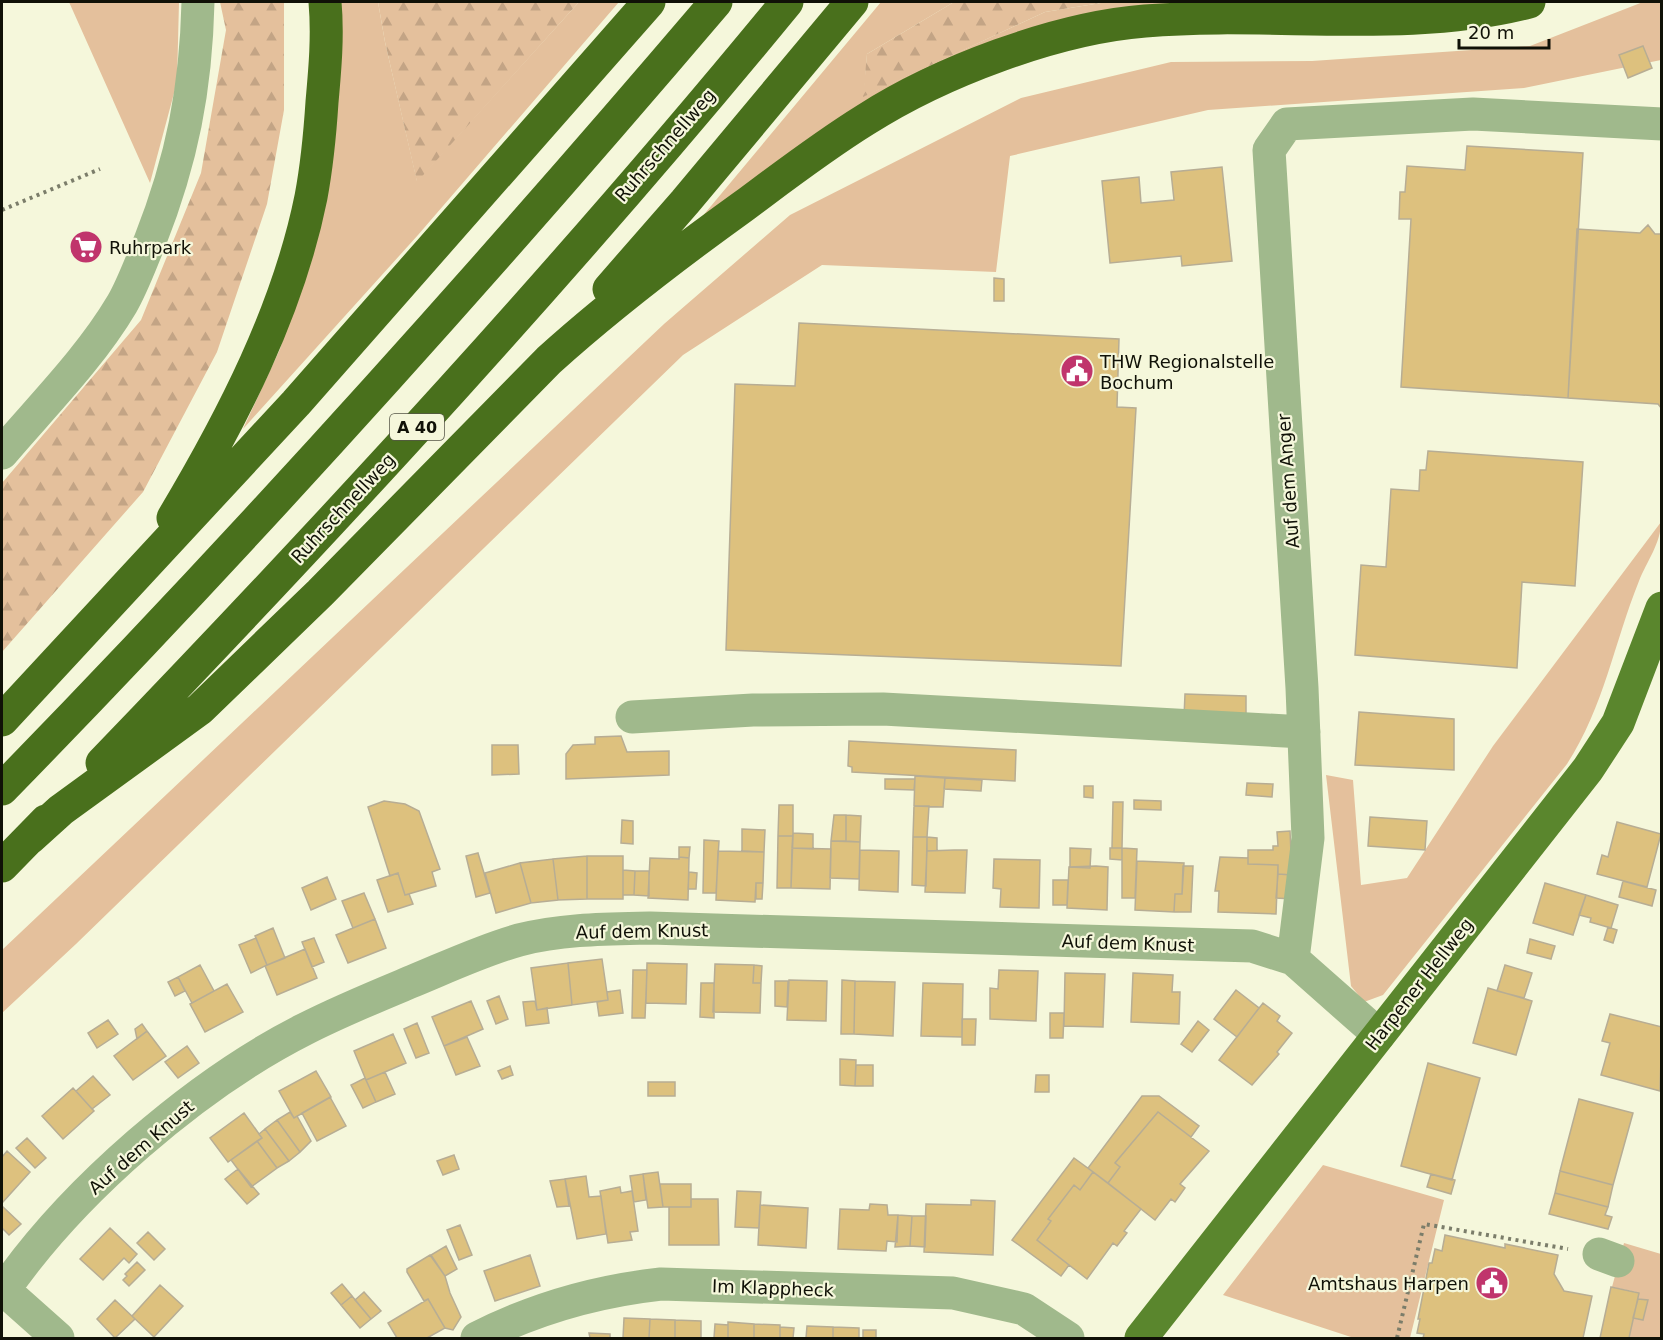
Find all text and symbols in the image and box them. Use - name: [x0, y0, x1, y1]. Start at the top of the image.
- scale bar: [1459, 12, 1549, 50]
- text: 20 m: [1468, 22, 1514, 43]
- street label: Ruhrschnellweg: [610, 84, 720, 206]
- supermarket icon: Ruhrpark: [68, 229, 104, 265]
- place label: Ruhrpark: [109, 237, 192, 258]
- place label: THW Regionalstelle Bochum: [1099, 351, 1274, 393]
- public building icon: THW Regionalstelle Bochum: [1059, 353, 1095, 389]
- street label: Auf dem Anger: [1273, 412, 1303, 549]
- road number: A 40: [390, 414, 444, 440]
- street label: Ruhrschnellweg: [287, 449, 399, 567]
- street label: Harpener Hellweg: [1361, 914, 1477, 1054]
- street label: Auf dem Knust: [576, 919, 708, 943]
- street label: Auf dem Knust: [1061, 930, 1195, 956]
- street label: Auf dem Knust: [84, 1096, 198, 1198]
- public building icon: Amtshaus Harpen: [1474, 1265, 1510, 1301]
- place label: Amtshaus Harpen: [1308, 1273, 1469, 1294]
- street label: Im Klappheck: [712, 1275, 835, 1301]

